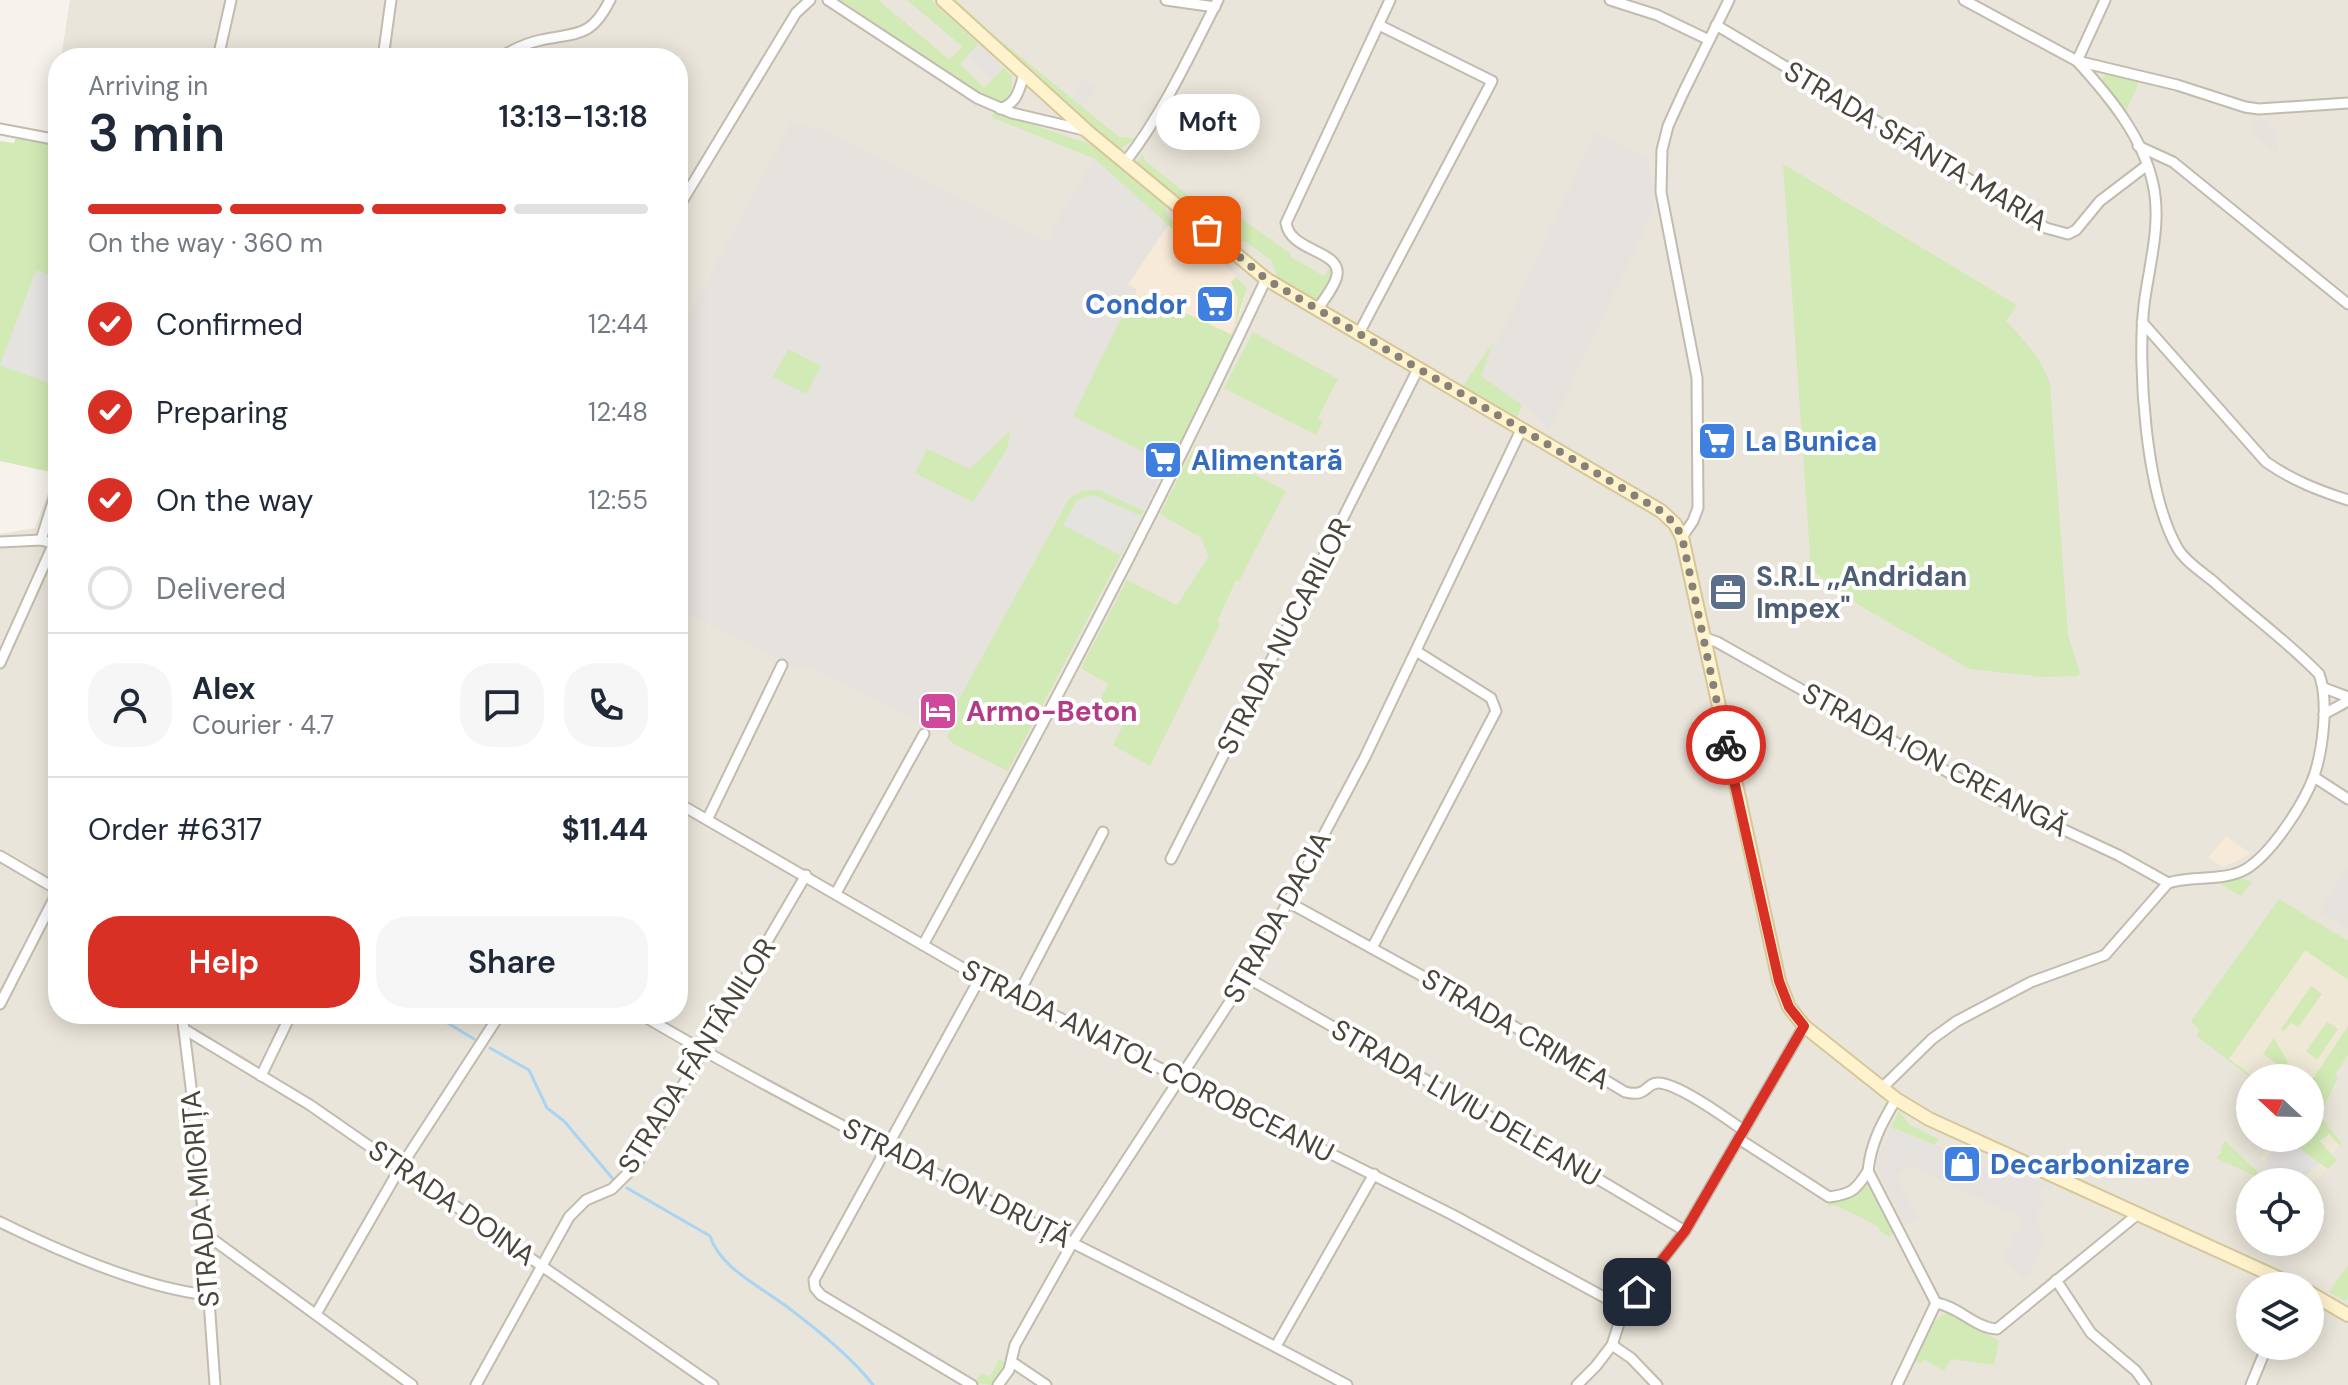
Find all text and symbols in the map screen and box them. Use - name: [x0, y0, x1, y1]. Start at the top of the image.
- street label: STRADA SFÂNTA MARIA: [1777, 53, 2055, 239]
- text: Arriving in: [88, 69, 208, 103]
- callout: Moft: [1155, 94, 1259, 150]
- text: 13:13–13:18: [499, 97, 648, 136]
- text: 3 min: [88, 99, 225, 167]
- text: Moft: [1179, 105, 1237, 139]
- pin: [1173, 196, 1241, 264]
- icon: bag: [1185, 208, 1229, 252]
- text: On the way · 360 m: [88, 226, 323, 260]
- supermarket icon: Condor: [1194, 283, 1236, 325]
- place label: Condor: [1085, 286, 1187, 323]
- icon: check: [88, 302, 132, 346]
- text: Confirmed: [156, 305, 303, 344]
- text: 12:44: [588, 307, 648, 341]
- icon: check: [88, 390, 132, 434]
- text: Preparing: [156, 393, 288, 432]
- text: 12:48: [588, 395, 648, 429]
- supermarket icon: La Bunica: [1696, 420, 1738, 462]
- place label: La Bunica: [1745, 423, 1877, 460]
- supermarket icon: Alimentară: [1142, 439, 1184, 481]
- place label: Alimentară: [1191, 442, 1343, 479]
- icon: check: [88, 478, 132, 522]
- text: On the way: [156, 481, 313, 520]
- text: 12:55: [588, 483, 648, 517]
- street label: STRADA NUCARILOR: [1208, 511, 1360, 761]
- place label: S.R.L ,,Andridan Impex": [1756, 558, 1967, 627]
- text: Delivered: [156, 569, 286, 608]
- office icon: S.R.L ,,Andridan Impex": [1707, 571, 1749, 613]
- button: person: [88, 663, 172, 747]
- button: chat: [460, 663, 544, 747]
- button: phone: [564, 663, 648, 747]
- text: Alex: [192, 669, 255, 708]
- street label: STRADA ION CREANGĂ: [1796, 674, 2074, 846]
- hotel icon: Armo-Beton: [917, 690, 959, 732]
- place label: Armo-Beton: [966, 693, 1138, 730]
- courier: [1686, 705, 1766, 785]
- text: Courier · 4.7: [192, 708, 334, 742]
- icon: bike: [1704, 723, 1748, 767]
- text: Order #6317: [88, 810, 262, 849]
- text: $11.44: [561, 810, 648, 849]
- street label: STRADA DACIA: [1214, 824, 1340, 1010]
- button: Help: [88, 916, 360, 1008]
- button: Share: [376, 916, 648, 1008]
- street label: STRADA FÂNTÂNILOR: [610, 931, 784, 1181]
- street label: STRADA ANATOL COROBCEANU: [956, 951, 1340, 1171]
- street label: STRADA CRIMEA: [1415, 960, 1617, 1098]
- street label: STRADA LIVIU DELEANU: [1325, 1011, 1607, 1195]
- north arrow: [2236, 1064, 2324, 1152]
- map controls: [2236, 1064, 2324, 1360]
- street label: STRADA MIORIȚA: [172, 1089, 228, 1309]
- street label: STRADA ION DRUȚĂ: [836, 1109, 1078, 1257]
- street label: STRADA DOINA: [361, 1132, 543, 1274]
- shop icon: Decarbonizare: [1941, 1143, 1983, 1185]
- place label: Decarbonizare: [1990, 1146, 2190, 1183]
- button: locate: [2236, 1168, 2324, 1256]
- pin: [1603, 1258, 1671, 1326]
- icon: home: [1615, 1270, 1659, 1314]
- button: layers: [2236, 1272, 2324, 1360]

